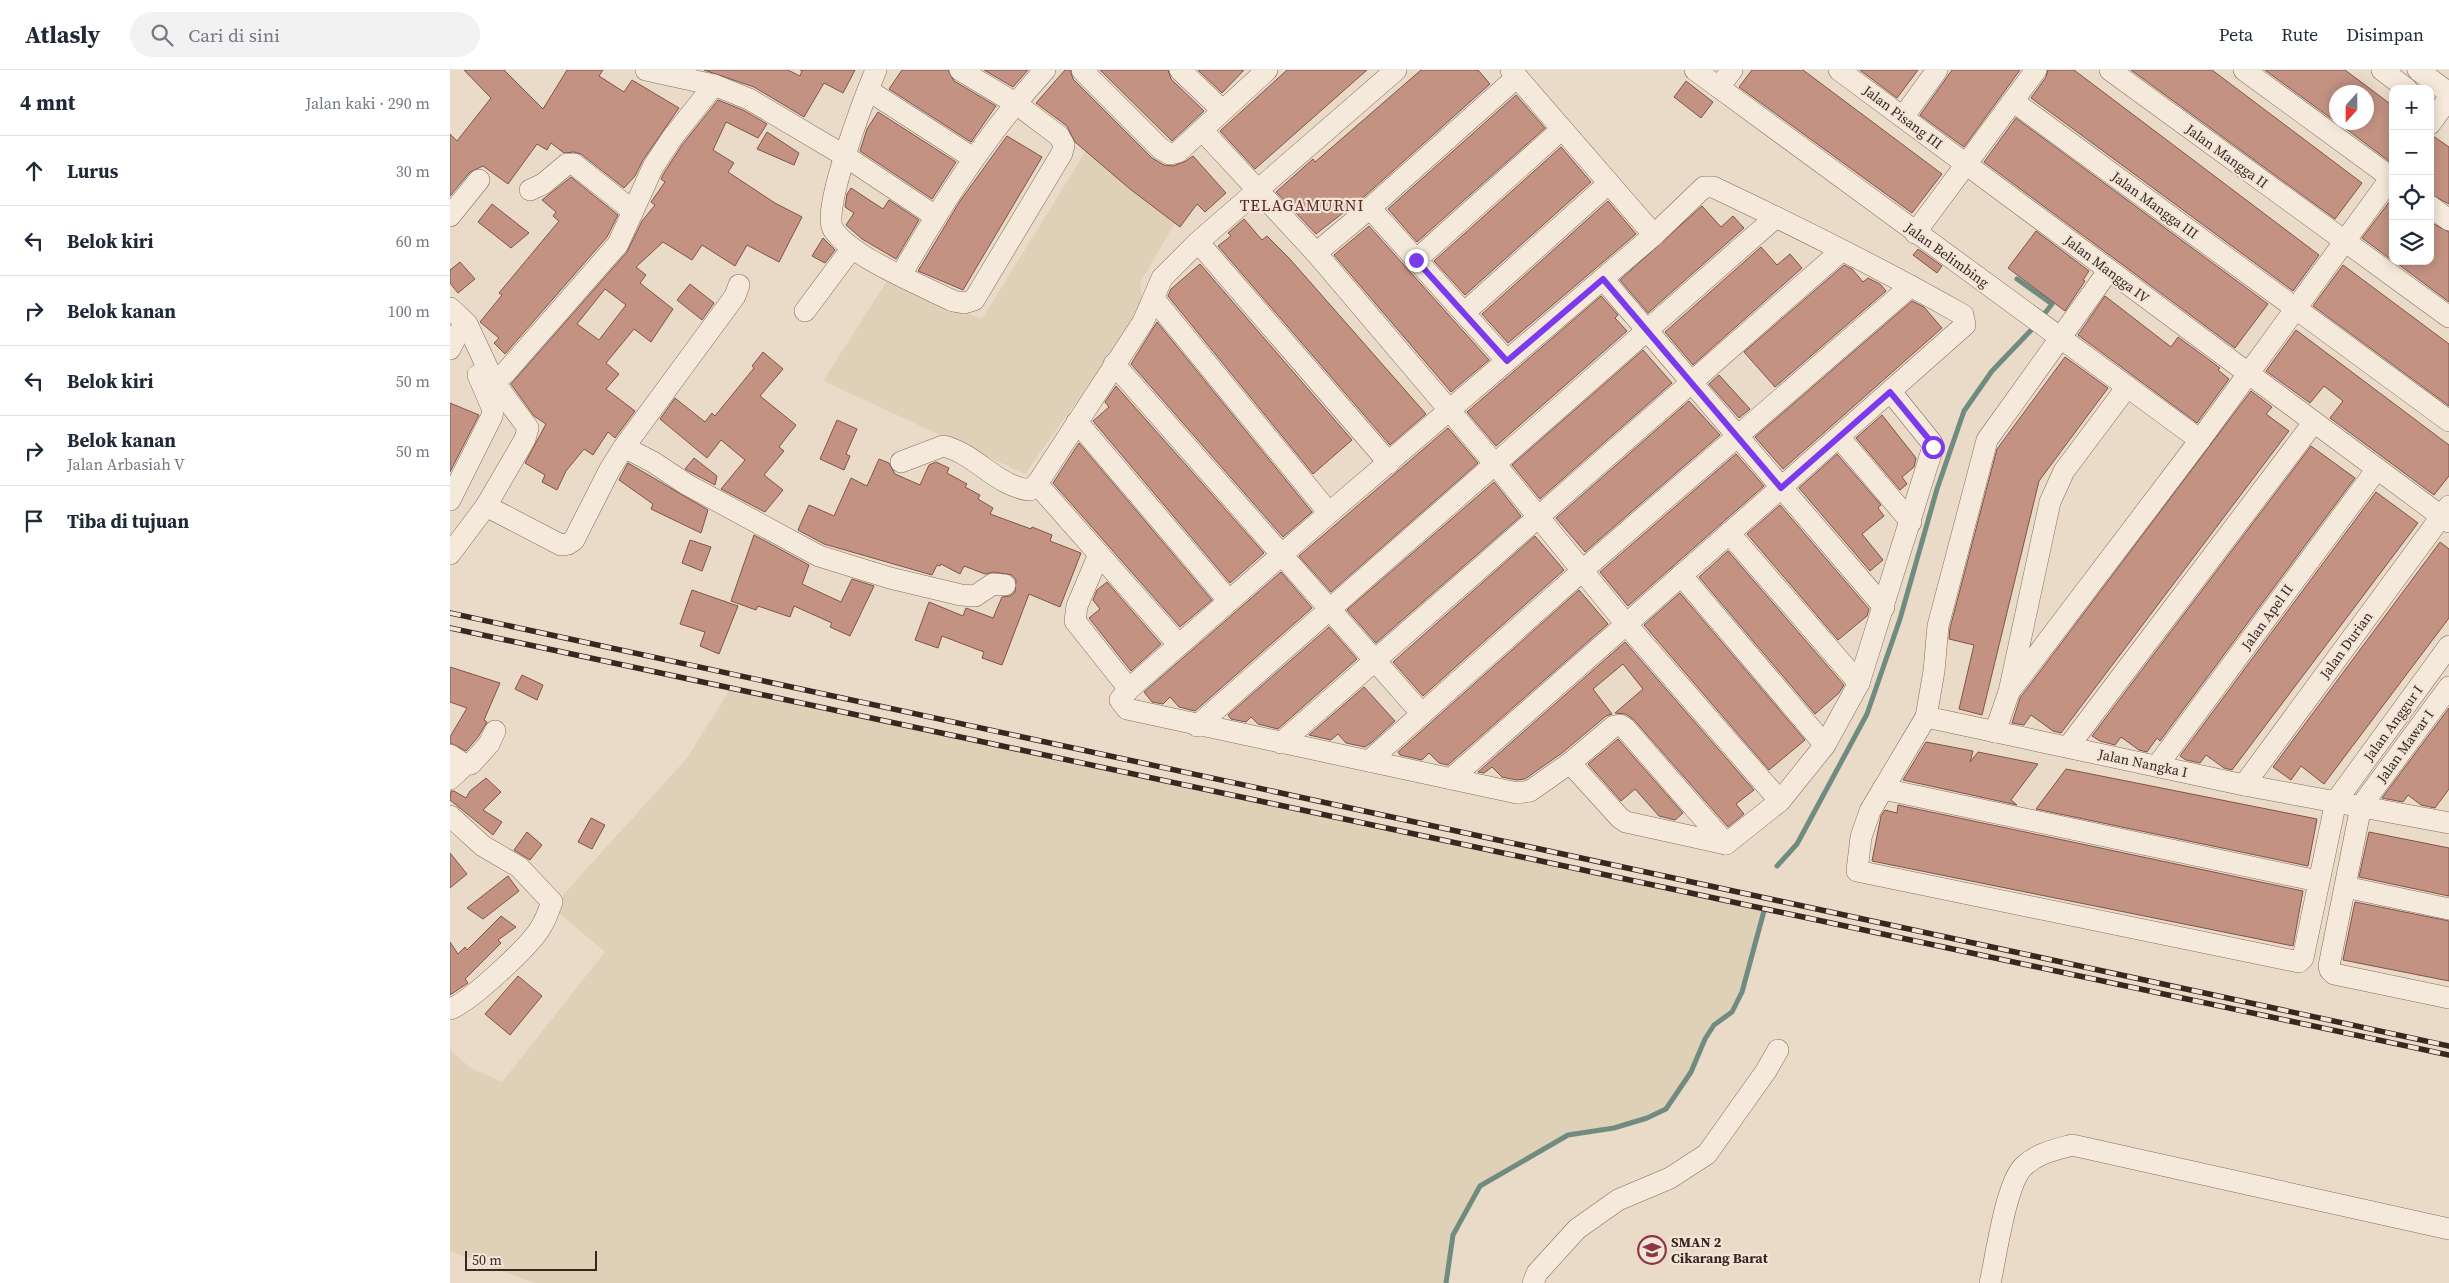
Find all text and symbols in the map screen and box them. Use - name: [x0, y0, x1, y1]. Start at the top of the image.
- search box: [130, 12, 480, 57]
- text: Atlasly: [25, 18, 100, 51]
- icon: search: [148, 21, 176, 49]
- text: Cari di sini: [188, 22, 280, 48]
- text: Peta: [2219, 22, 2253, 47]
- text: Rute: [2281, 22, 2318, 47]
- text: Disimpan: [2346, 22, 2424, 47]
- street label: Jalan Pisang III: [1858, 80, 1947, 154]
- north arrow: [2329, 85, 2374, 130]
- map controls: [2389, 85, 2434, 265]
- button: +: [2389, 85, 2434, 130]
- text: 4 mnt: [20, 88, 75, 117]
- text: Jalan kaki · 290 m: [305, 92, 430, 114]
- street label: Jalan Mangga II: [2181, 119, 2272, 193]
- button: −: [2389, 130, 2434, 175]
- icon: ahead: [20, 157, 48, 185]
- text: Lurus: [67, 158, 118, 184]
- text: 30 m: [396, 160, 430, 182]
- street label: Jalan Mangga III: [2107, 166, 2202, 243]
- button: locate: [2389, 175, 2434, 220]
- district label: TELAGAMURNI: [1240, 194, 1364, 216]
- street label: Jalan Belimbing: [1900, 217, 1993, 292]
- button: layers: [2389, 220, 2434, 265]
- icon: left: [20, 227, 48, 255]
- text: Belok kiri: [67, 228, 154, 254]
- text: 60 m: [396, 230, 430, 252]
- street label: Jalan Mangga IV: [2060, 230, 2154, 308]
- route end: [1405, 249, 1428, 272]
- icon: right: [20, 297, 48, 325]
- text: Belok kanan: [67, 298, 176, 324]
- text: 100 m: [388, 300, 430, 322]
- icon: left: [20, 367, 48, 395]
- text: Belok kiri: [67, 368, 154, 394]
- text: 50 m: [396, 370, 430, 392]
- text: Belok kanan: [67, 427, 176, 453]
- route start: [1922, 436, 1945, 459]
- icon: right: [20, 437, 48, 465]
- text: 50 m: [396, 440, 430, 462]
- text: Jalan Arbasiah V: [67, 453, 185, 475]
- icon: arrive: [20, 507, 48, 535]
- text: Tiba di tujuan: [67, 508, 189, 534]
- street label: Jalan Apel II: [2236, 580, 2298, 655]
- street label: Jalan Durian: [2314, 607, 2377, 683]
- street label: Jalan Anggur I: [2358, 681, 2427, 766]
- street label: Jalan Mawar I: [2371, 705, 2438, 787]
- street label: Jalan Nangka I: [2096, 744, 2190, 782]
- place label: SMAN 2 Cikarang Barat: [1671, 1232, 1769, 1268]
- school or university icon: SMAN 2 Cikarang Barat: [1637, 1235, 1667, 1265]
- scale bar: [465, 1248, 598, 1271]
- text: 50 m: [472, 1250, 502, 1270]

